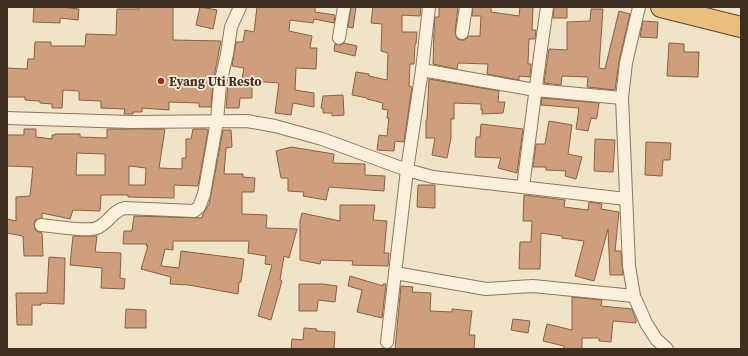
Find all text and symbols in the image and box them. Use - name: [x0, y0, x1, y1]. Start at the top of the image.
- place label: Eyang Uti Resto: [169, 73, 262, 90]
- marker: Eyang Uti Resto: [156, 76, 166, 86]

